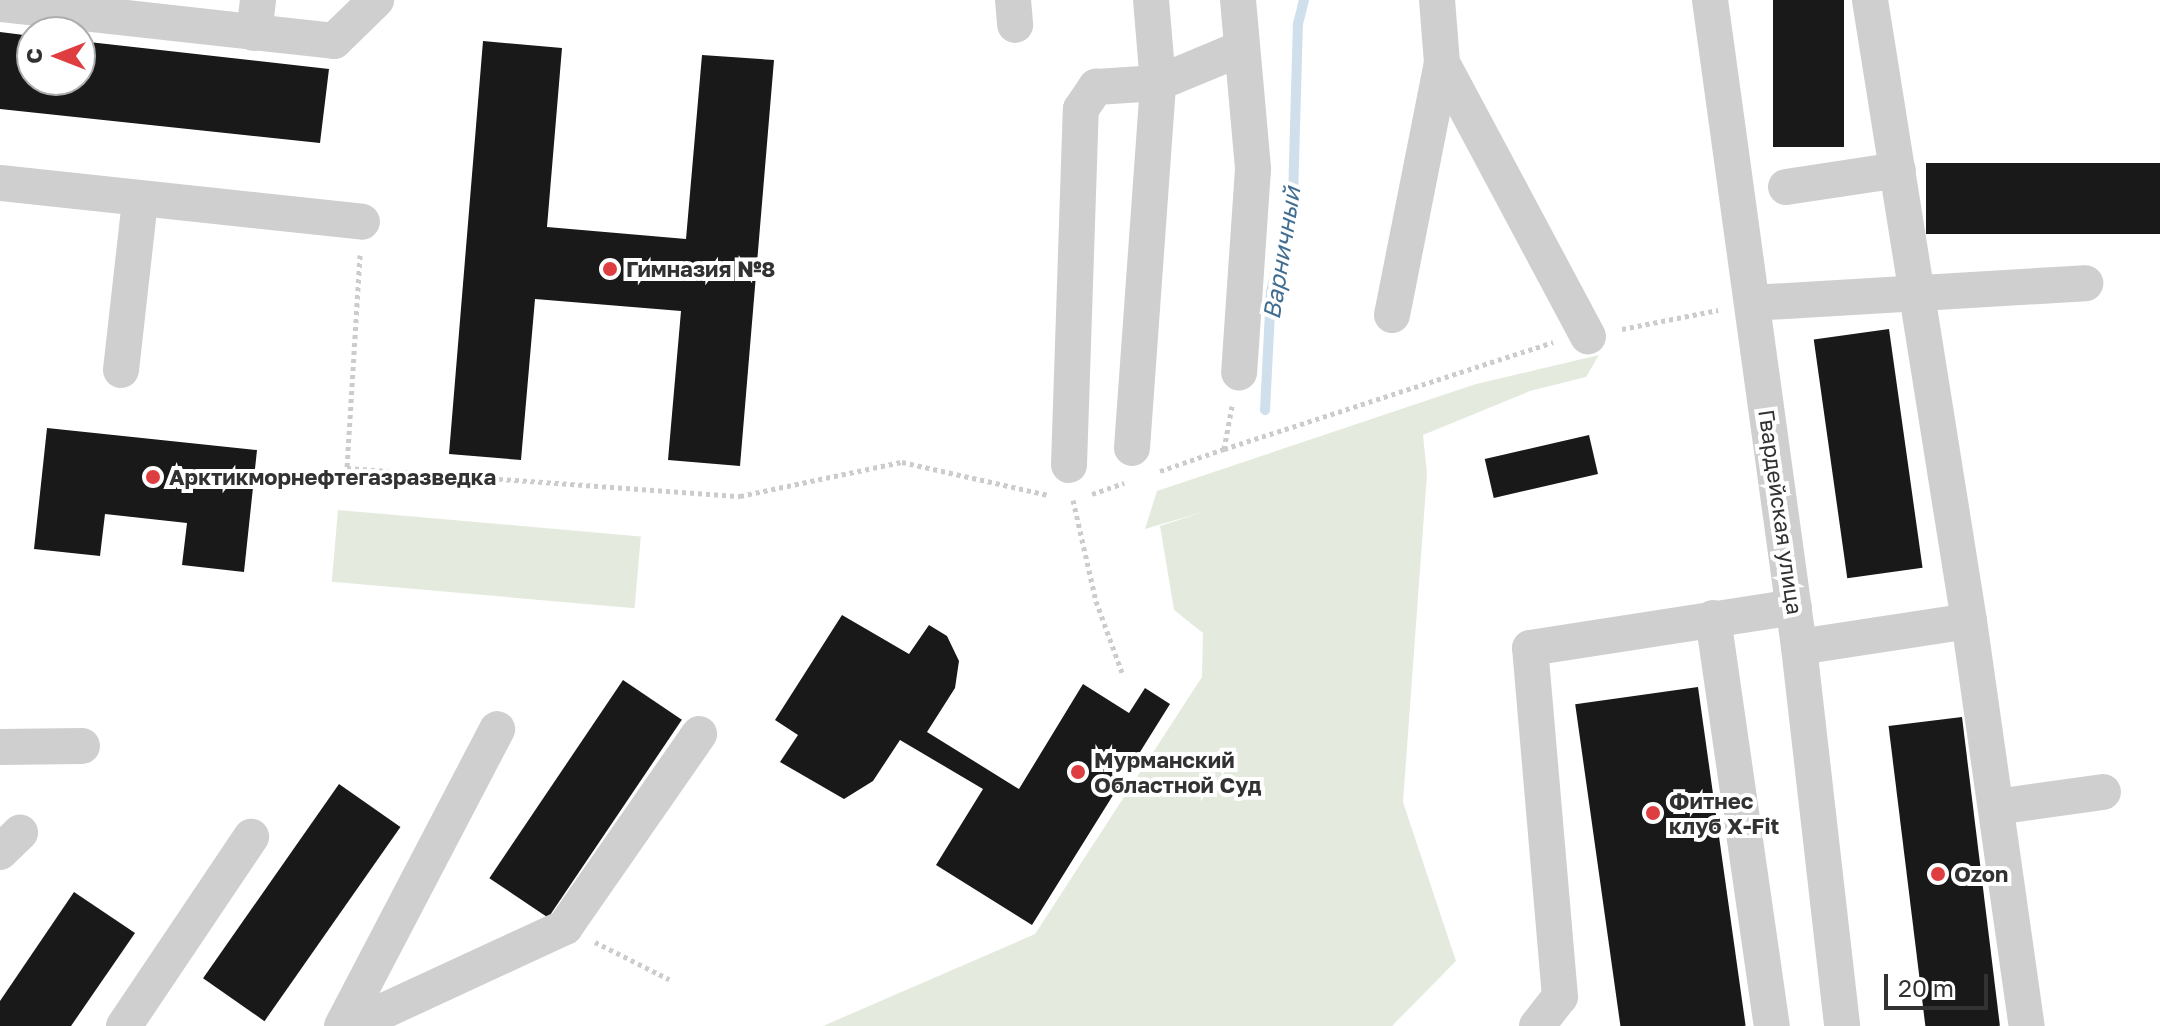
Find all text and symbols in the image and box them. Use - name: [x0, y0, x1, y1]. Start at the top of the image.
- north arrow: [16, 16, 96, 96]
- text: С: [20, 48, 47, 64]
- water label: Варничный: [1256, 185, 1306, 321]
- place label: Гимназия №8: [626, 256, 775, 282]
- marker: Гимназия №8: [601, 260, 619, 278]
- street label: Гвардейская улица: [1754, 408, 1808, 616]
- place label: Арктикморнефтегазразведка: [169, 464, 496, 490]
- marker: Арктикморнефтегазразведка: [144, 468, 162, 486]
- place label: Мурманский Областной Суд: [1094, 746, 1262, 798]
- marker: Мурманский Областной Суд: [1069, 763, 1087, 781]
- place label: Фитнес клуб X-Fit: [1669, 787, 1779, 838]
- marker: Фитнес клуб X-Fit: [1644, 804, 1662, 822]
- place label: Ozon: [1954, 861, 2008, 887]
- marker: Ozon: [1929, 865, 1947, 883]
- scale bar: [1888, 958, 1992, 1008]
- text: 20 m: [1898, 973, 1954, 1002]

